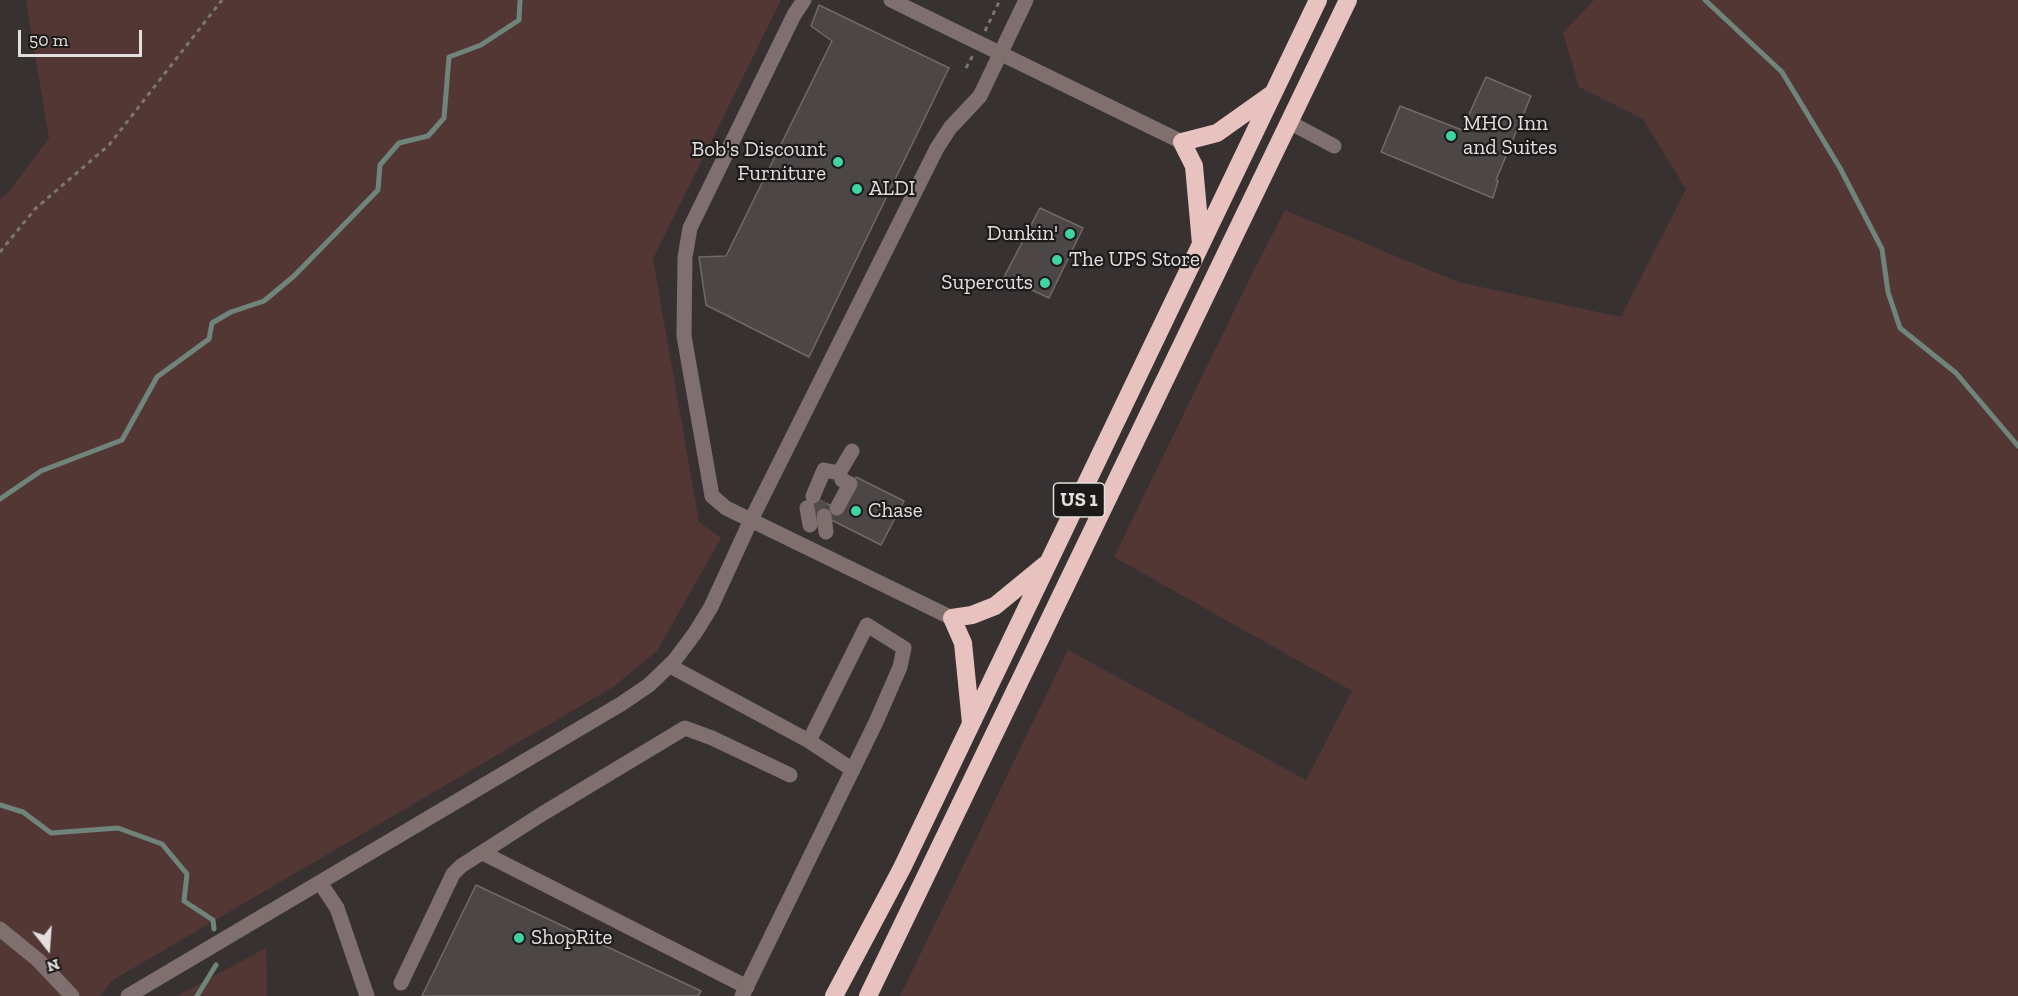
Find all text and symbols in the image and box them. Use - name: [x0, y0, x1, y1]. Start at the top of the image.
- scale bar: [21, 18, 146, 56]
- text: 50 m: [29, 29, 68, 51]
- place label: MHO Inn and Suites: [1463, 111, 1557, 161]
- marker: MHO Inn and Suites: [1444, 129, 1458, 143]
- place label: Bob's Discount Furniture: [692, 137, 826, 187]
- marker: Bob's Discount Furniture: [831, 155, 845, 169]
- place label: ALDI: [869, 176, 915, 202]
- marker: ALDI: [850, 182, 864, 196]
- place label: Dunkin': [987, 221, 1058, 247]
- marker: Dunkin': [1063, 227, 1077, 241]
- place label: The UPS Store: [1069, 247, 1200, 273]
- marker: The UPS Store: [1050, 253, 1064, 267]
- place label: Supercuts: [941, 270, 1033, 296]
- marker: Supercuts: [1038, 276, 1052, 290]
- road number: US 1: [1054, 483, 1104, 517]
- place label: Chase: [868, 498, 923, 524]
- marker: Chase: [849, 504, 863, 518]
- north arrow: [18, 918, 78, 978]
- place label: ShopRite: [531, 925, 612, 951]
- marker: ShopRite: [512, 931, 526, 945]
- text: N: [45, 955, 62, 977]

